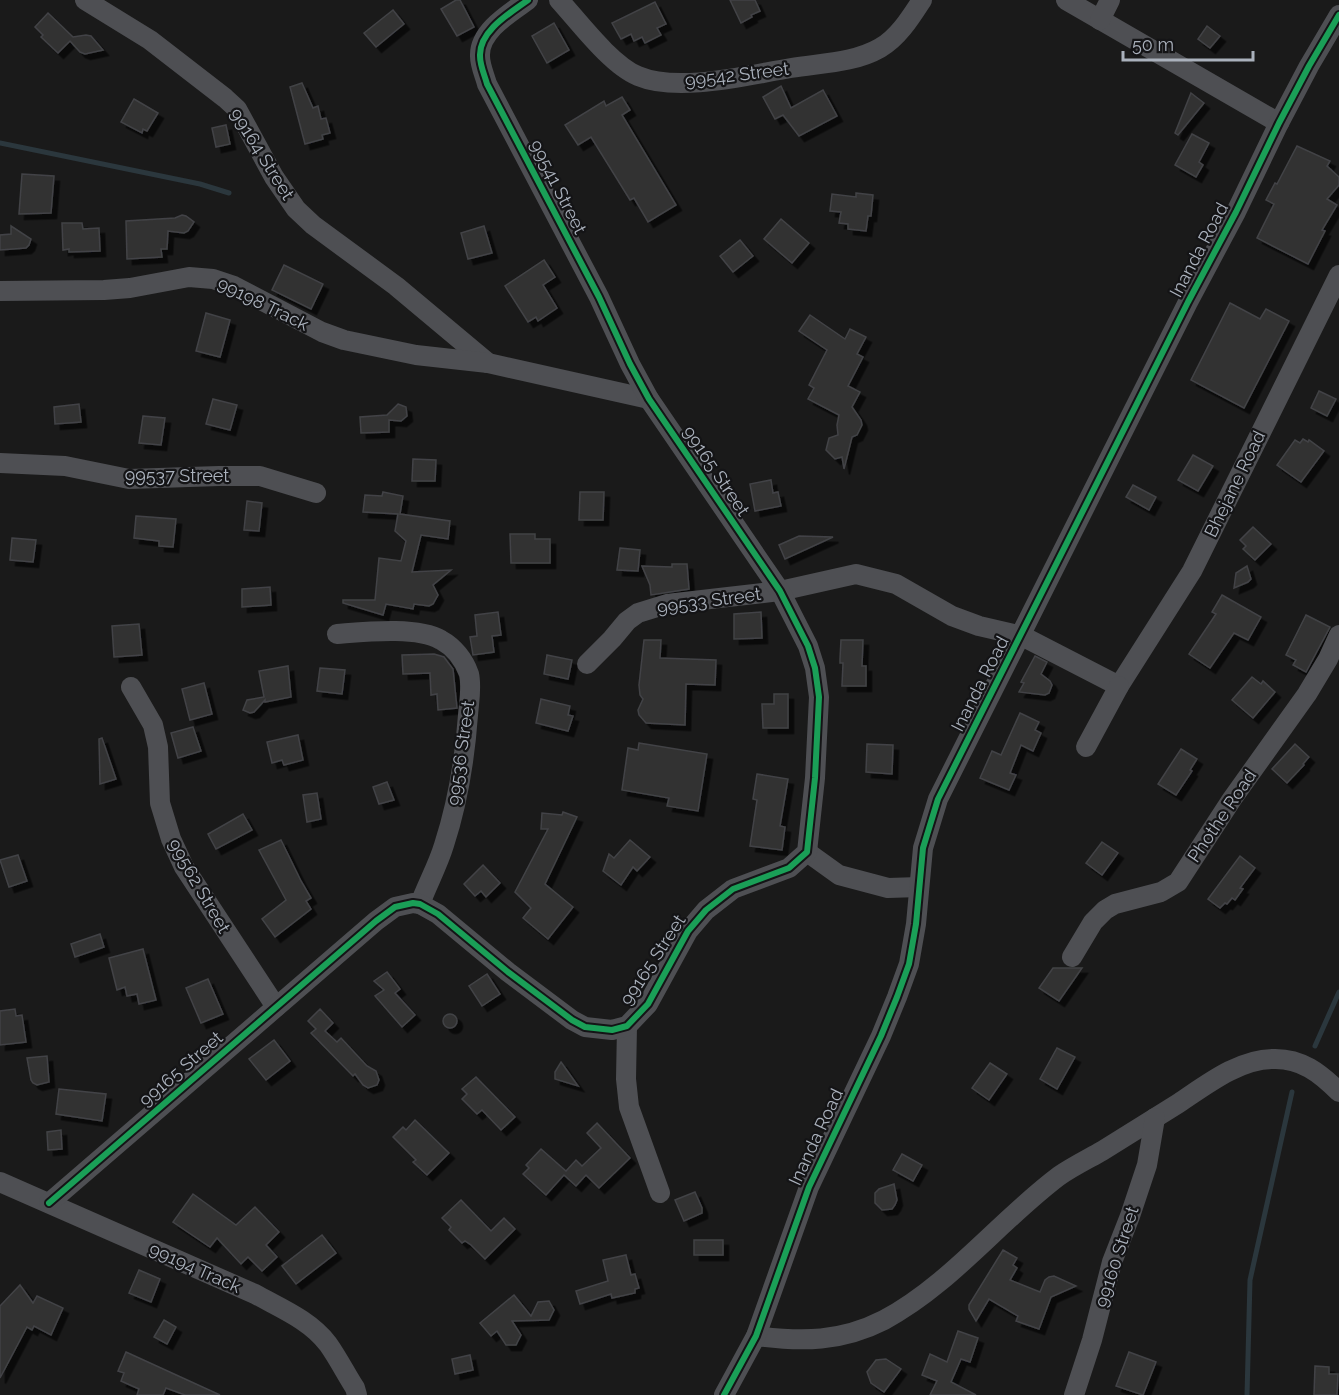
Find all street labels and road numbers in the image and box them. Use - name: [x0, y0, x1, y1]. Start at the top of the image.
- street label: 99542 Street: [684, 58, 790, 91]
- street label: 99164 Street: [226, 104, 299, 203]
- street label: 99541 Street: [526, 136, 591, 237]
- street label: Inanda Road: [1165, 199, 1232, 301]
- street label: 99198 Track: [214, 272, 313, 335]
- street label: 99165 Street: [679, 422, 754, 520]
- street label: Bhejane Road: [1200, 427, 1269, 540]
- street label: 99537 Street: [125, 465, 229, 486]
- street label: 99533 Street: [656, 583, 762, 618]
- street label: Inanda Road: [947, 633, 1013, 735]
- street label: 99536 Street: [443, 699, 478, 807]
- street label: Phothe Road: [1183, 765, 1260, 866]
- street label: 99562 Street: [164, 835, 235, 937]
- street label: 99165 Street: [615, 910, 690, 1009]
- street label: 99165 Street: [135, 1027, 227, 1111]
- street label: Inanda Road: [784, 1085, 847, 1188]
- street label: 99160 Street: [1090, 1204, 1143, 1310]
- street label: 99194 Track: [146, 1238, 245, 1297]

